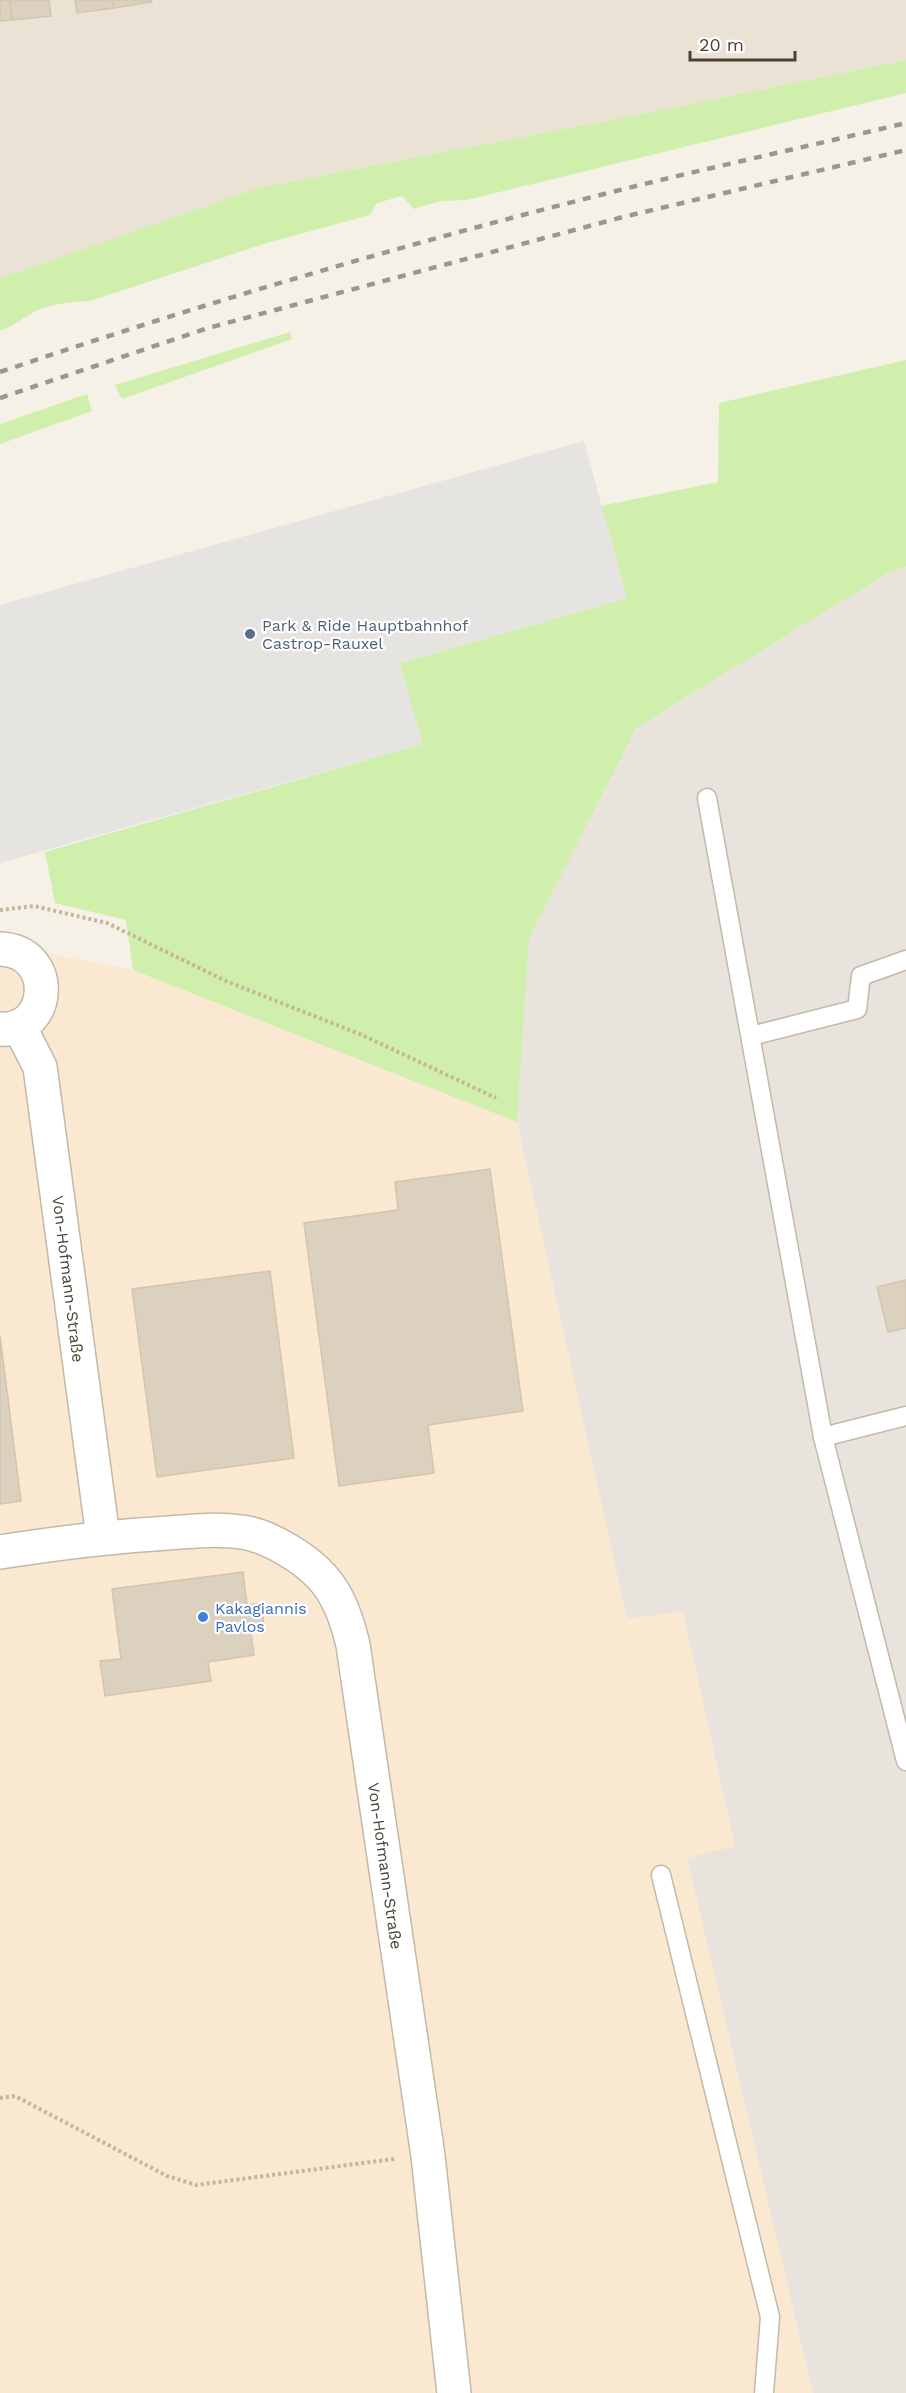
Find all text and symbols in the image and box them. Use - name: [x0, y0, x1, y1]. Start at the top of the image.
- scale bar: [690, 24, 795, 62]
- text: 20 m: [699, 34, 744, 55]
- place label: Park & Ride Hauptbahnhof Castrop-Rauxel: [262, 616, 469, 653]
- marker: Park & Ride Hauptbahnhof Castrop-Rauxel: [243, 627, 257, 641]
- street label: Von-Hofmann-Straße: [48, 1194, 88, 1364]
- place label: Kakagiannis Pavlos: [215, 1599, 307, 1636]
- marker: Kakagiannis Pavlos: [196, 1610, 210, 1624]
- street label: Von-Hofmann-Straße: [364, 1782, 406, 1950]

